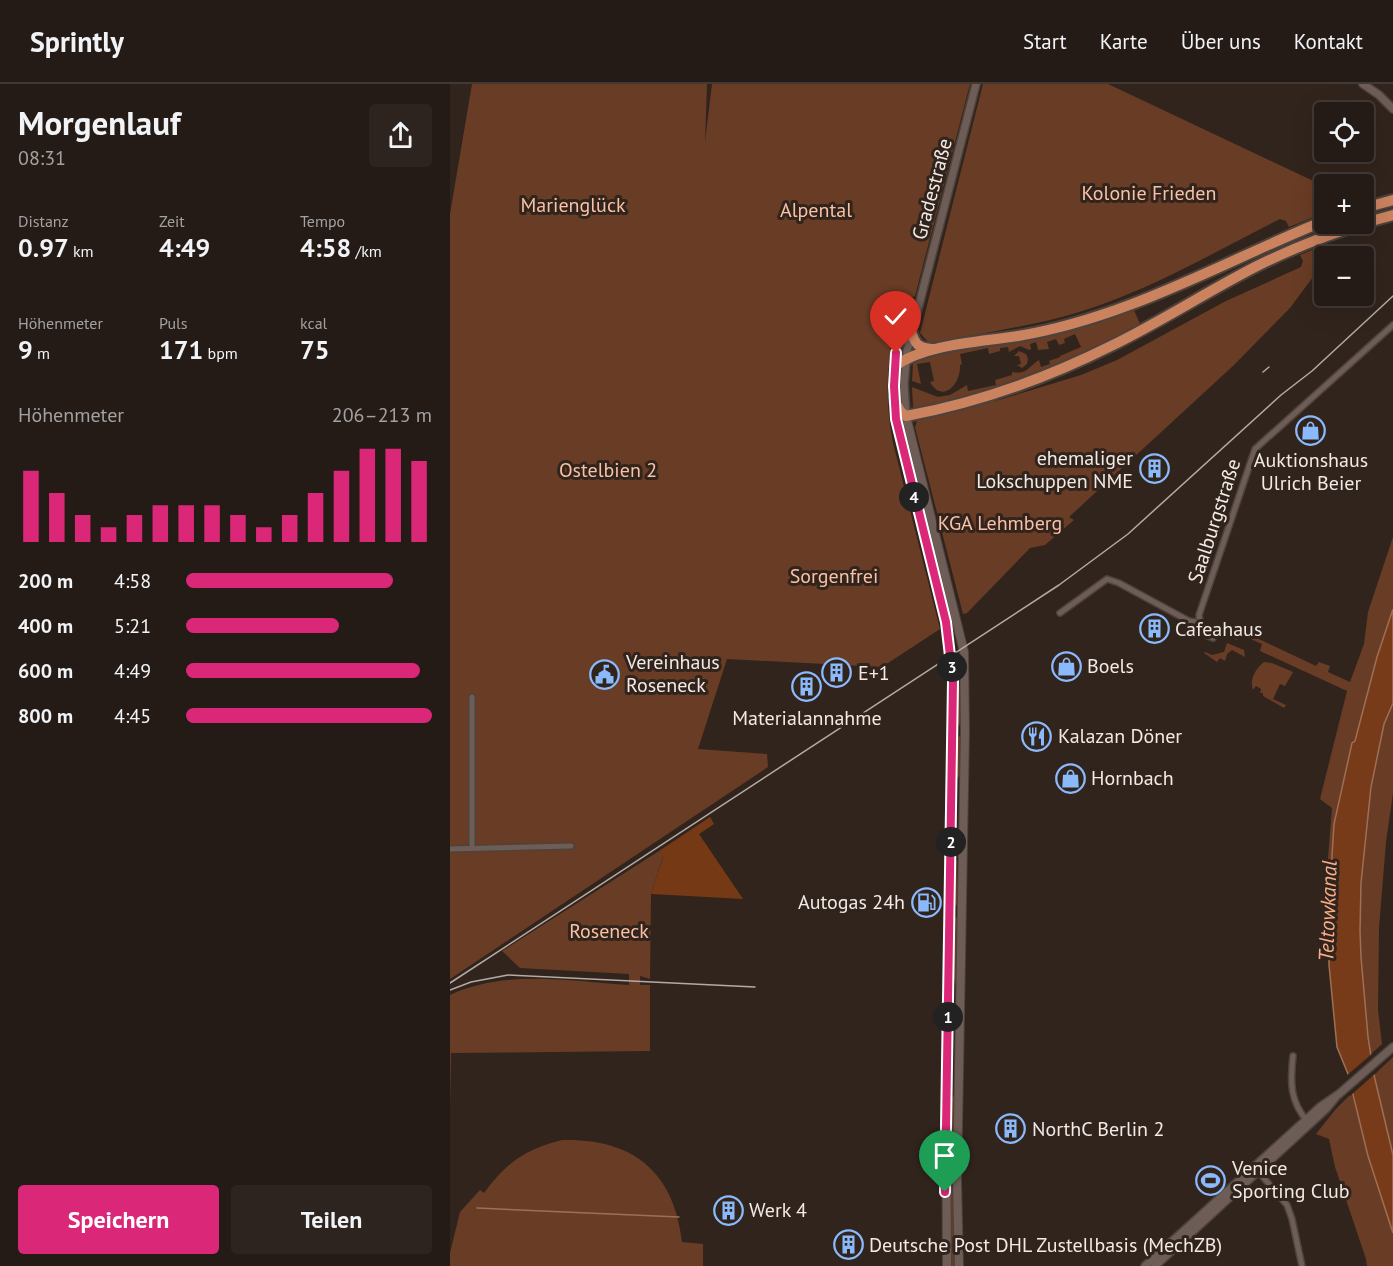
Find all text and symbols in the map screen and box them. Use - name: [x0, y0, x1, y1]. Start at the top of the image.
- text: Sprintly: [30, 23, 124, 60]
- text: Start: [1023, 28, 1067, 55]
- text: Karte: [1100, 28, 1148, 55]
- text: Über uns: [1181, 28, 1261, 55]
- text: Kontakt: [1294, 28, 1363, 55]
- text: Morgenlauf: [18, 101, 181, 144]
- map controls: [1314, 102, 1374, 306]
- button: locate: [1314, 102, 1374, 162]
- button: share: [369, 104, 432, 167]
- street label: Gradestraße: [906, 135, 958, 243]
- text: 08:31: [18, 145, 66, 171]
- button: +: [1314, 174, 1374, 234]
- park label: Kolonie Frieden: [1082, 180, 1216, 206]
- park label: Marienglück: [521, 192, 626, 218]
- park label: Alpental: [780, 197, 852, 223]
- text: Distanz: [18, 211, 69, 231]
- text: Zeit: [159, 211, 185, 231]
- text: Tempo: [300, 211, 345, 231]
- text: 0.97: [18, 231, 69, 264]
- text: 4:49: [159, 231, 210, 264]
- text: 4:58: [300, 231, 351, 264]
- text: km: [69, 241, 94, 261]
- text: /km: [351, 241, 382, 261]
- button: −: [1314, 246, 1374, 306]
- pin: [870, 291, 921, 353]
- icon: check: [879, 300, 912, 333]
- text: Höhenmeter: [18, 313, 103, 333]
- text: Puls: [159, 313, 187, 333]
- text: kcal: [300, 313, 327, 333]
- text: 9: [18, 333, 33, 366]
- text: 171: [159, 333, 203, 366]
- text: 75: [300, 333, 329, 366]
- text: m: [33, 343, 50, 363]
- text: bpm: [203, 343, 238, 363]
- text: Höhenmeter: [18, 402, 124, 428]
- text: 206–213 m: [332, 402, 432, 428]
- shop icon: Auktionshaus Ulrich Beier: [1295, 414, 1327, 446]
- place label: ehemaliger Lokschuppen NME: [976, 445, 1133, 494]
- place label: Auktionshaus Ulrich Beier: [1254, 447, 1368, 496]
- building icon: ehemaliger Lokschuppen NME: [1138, 453, 1170, 485]
- street label: Saalburgstraße: [1182, 455, 1246, 587]
- park label: Ostelbien 2: [559, 457, 657, 483]
- pin: 4: [899, 482, 929, 512]
- text: 4: [909, 487, 919, 507]
- park label: KGA Lehmberg: [938, 510, 1062, 536]
- park label: Sorgenfrei: [790, 563, 878, 589]
- text: 200 m: [18, 568, 73, 594]
- text: 4:58: [114, 568, 151, 594]
- text: 400 m: [18, 613, 73, 639]
- text: 5:21: [114, 613, 151, 639]
- building icon: Cafeahaus: [1138, 613, 1170, 645]
- place label: Cafeahaus: [1175, 616, 1262, 642]
- place label: Vereinhaus Roseneck: [625, 649, 720, 698]
- shop icon: Boels: [1050, 650, 1082, 682]
- pin: 3: [937, 652, 967, 682]
- place label: Boels: [1087, 653, 1134, 679]
- building icon: E+1: [821, 657, 853, 689]
- text: 3: [947, 657, 957, 677]
- text: 600 m: [18, 658, 73, 684]
- text: 4:49: [114, 658, 151, 684]
- public building icon: Vereinhaus Roseneck: [589, 658, 621, 690]
- place label: E+1: [858, 660, 890, 686]
- building icon: Materialannahme: [791, 671, 823, 703]
- text: 800 m: [18, 703, 73, 729]
- text: 4:45: [114, 703, 151, 729]
- place label: Materialannahme: [732, 705, 882, 731]
- restaurant icon: Kalazan Döner: [1021, 720, 1053, 752]
- place label: Kalazan Döner: [1058, 723, 1182, 749]
- shop icon: Hornbach: [1054, 762, 1086, 794]
- place label: Hornbach: [1091, 765, 1174, 791]
- pin: 2: [936, 827, 966, 857]
- text: 2: [946, 832, 956, 852]
- water label: Teltowkanal: [1312, 859, 1343, 962]
- fuel station icon: Autogas 24h: [910, 886, 942, 918]
- place label: Autogas 24h: [798, 889, 905, 915]
- park label: Roseneck: [569, 918, 649, 944]
- pin: 1: [933, 1002, 963, 1032]
- text: 1: [943, 1007, 953, 1027]
- building icon: NorthC Berlin 2: [995, 1113, 1027, 1145]
- place label: NorthC Berlin 2: [1032, 1116, 1164, 1142]
- pin: [919, 1130, 970, 1192]
- icon: arrive: [928, 1139, 961, 1172]
- place label: Venice Sporting Club: [1231, 1155, 1350, 1204]
- sports icon: Venice Sporting Club: [1195, 1164, 1227, 1196]
- button: Speichern: [18, 1185, 219, 1254]
- button: Teilen: [231, 1185, 432, 1254]
- building icon: Werk 4: [712, 1194, 744, 1226]
- place label: Werk 4: [749, 1197, 807, 1223]
- building icon: Deutsche Post DHL Zustellbasis (MechZB): [832, 1229, 864, 1261]
- place label: Deutsche Post DHL Zustellbasis (MechZB): [869, 1232, 1222, 1258]

